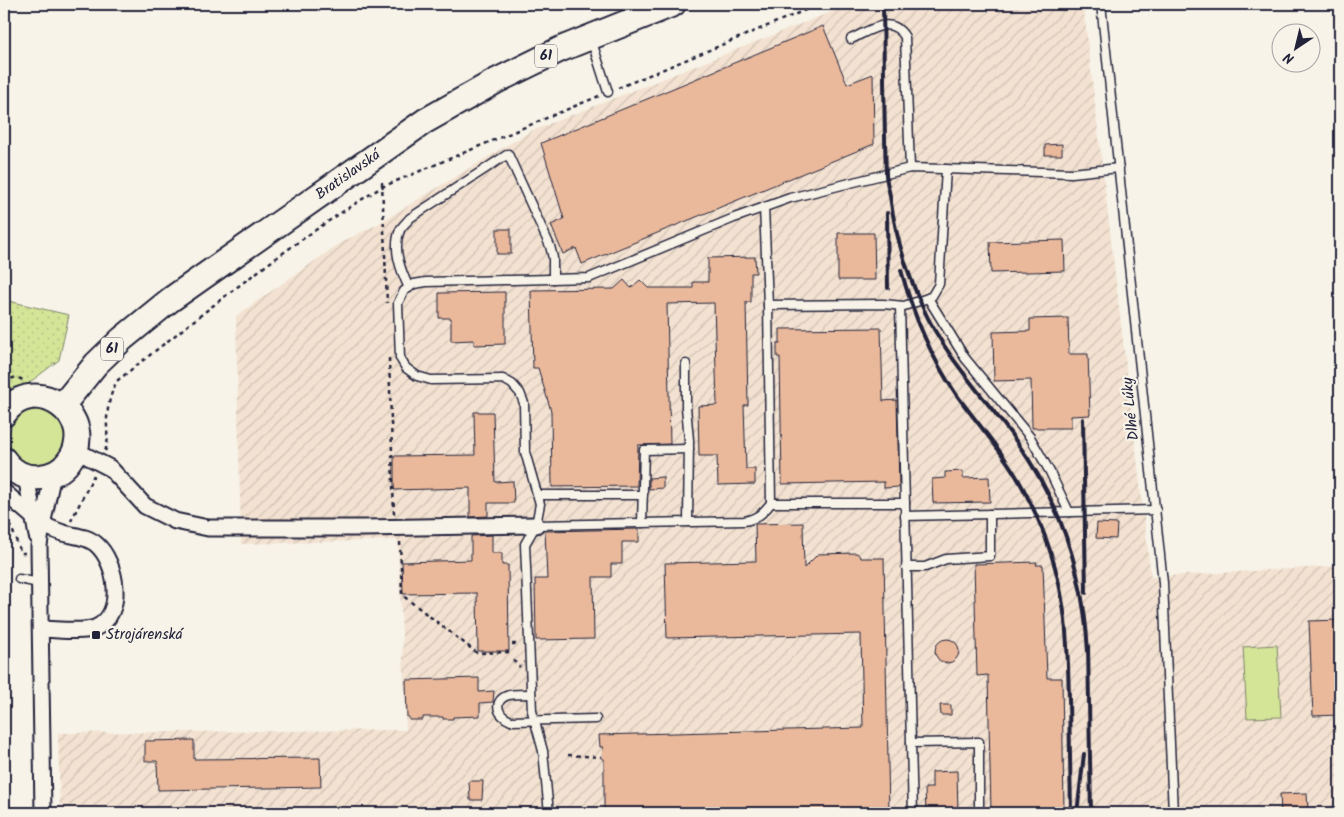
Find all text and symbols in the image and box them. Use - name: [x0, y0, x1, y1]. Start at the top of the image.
- north arrow: [1272, 22, 1322, 72]
- road number: 61: [535, 44, 557, 68]
- text: N: [1279, 46, 1299, 69]
- street label: Bratislavská: [310, 143, 387, 206]
- road number: 61: [101, 338, 123, 360]
- street label: Dlhé Lúky: [1116, 375, 1146, 442]
- place label: Strojárenská: [106, 623, 185, 647]
- marker: Strojárenská: [90, 629, 102, 641]

